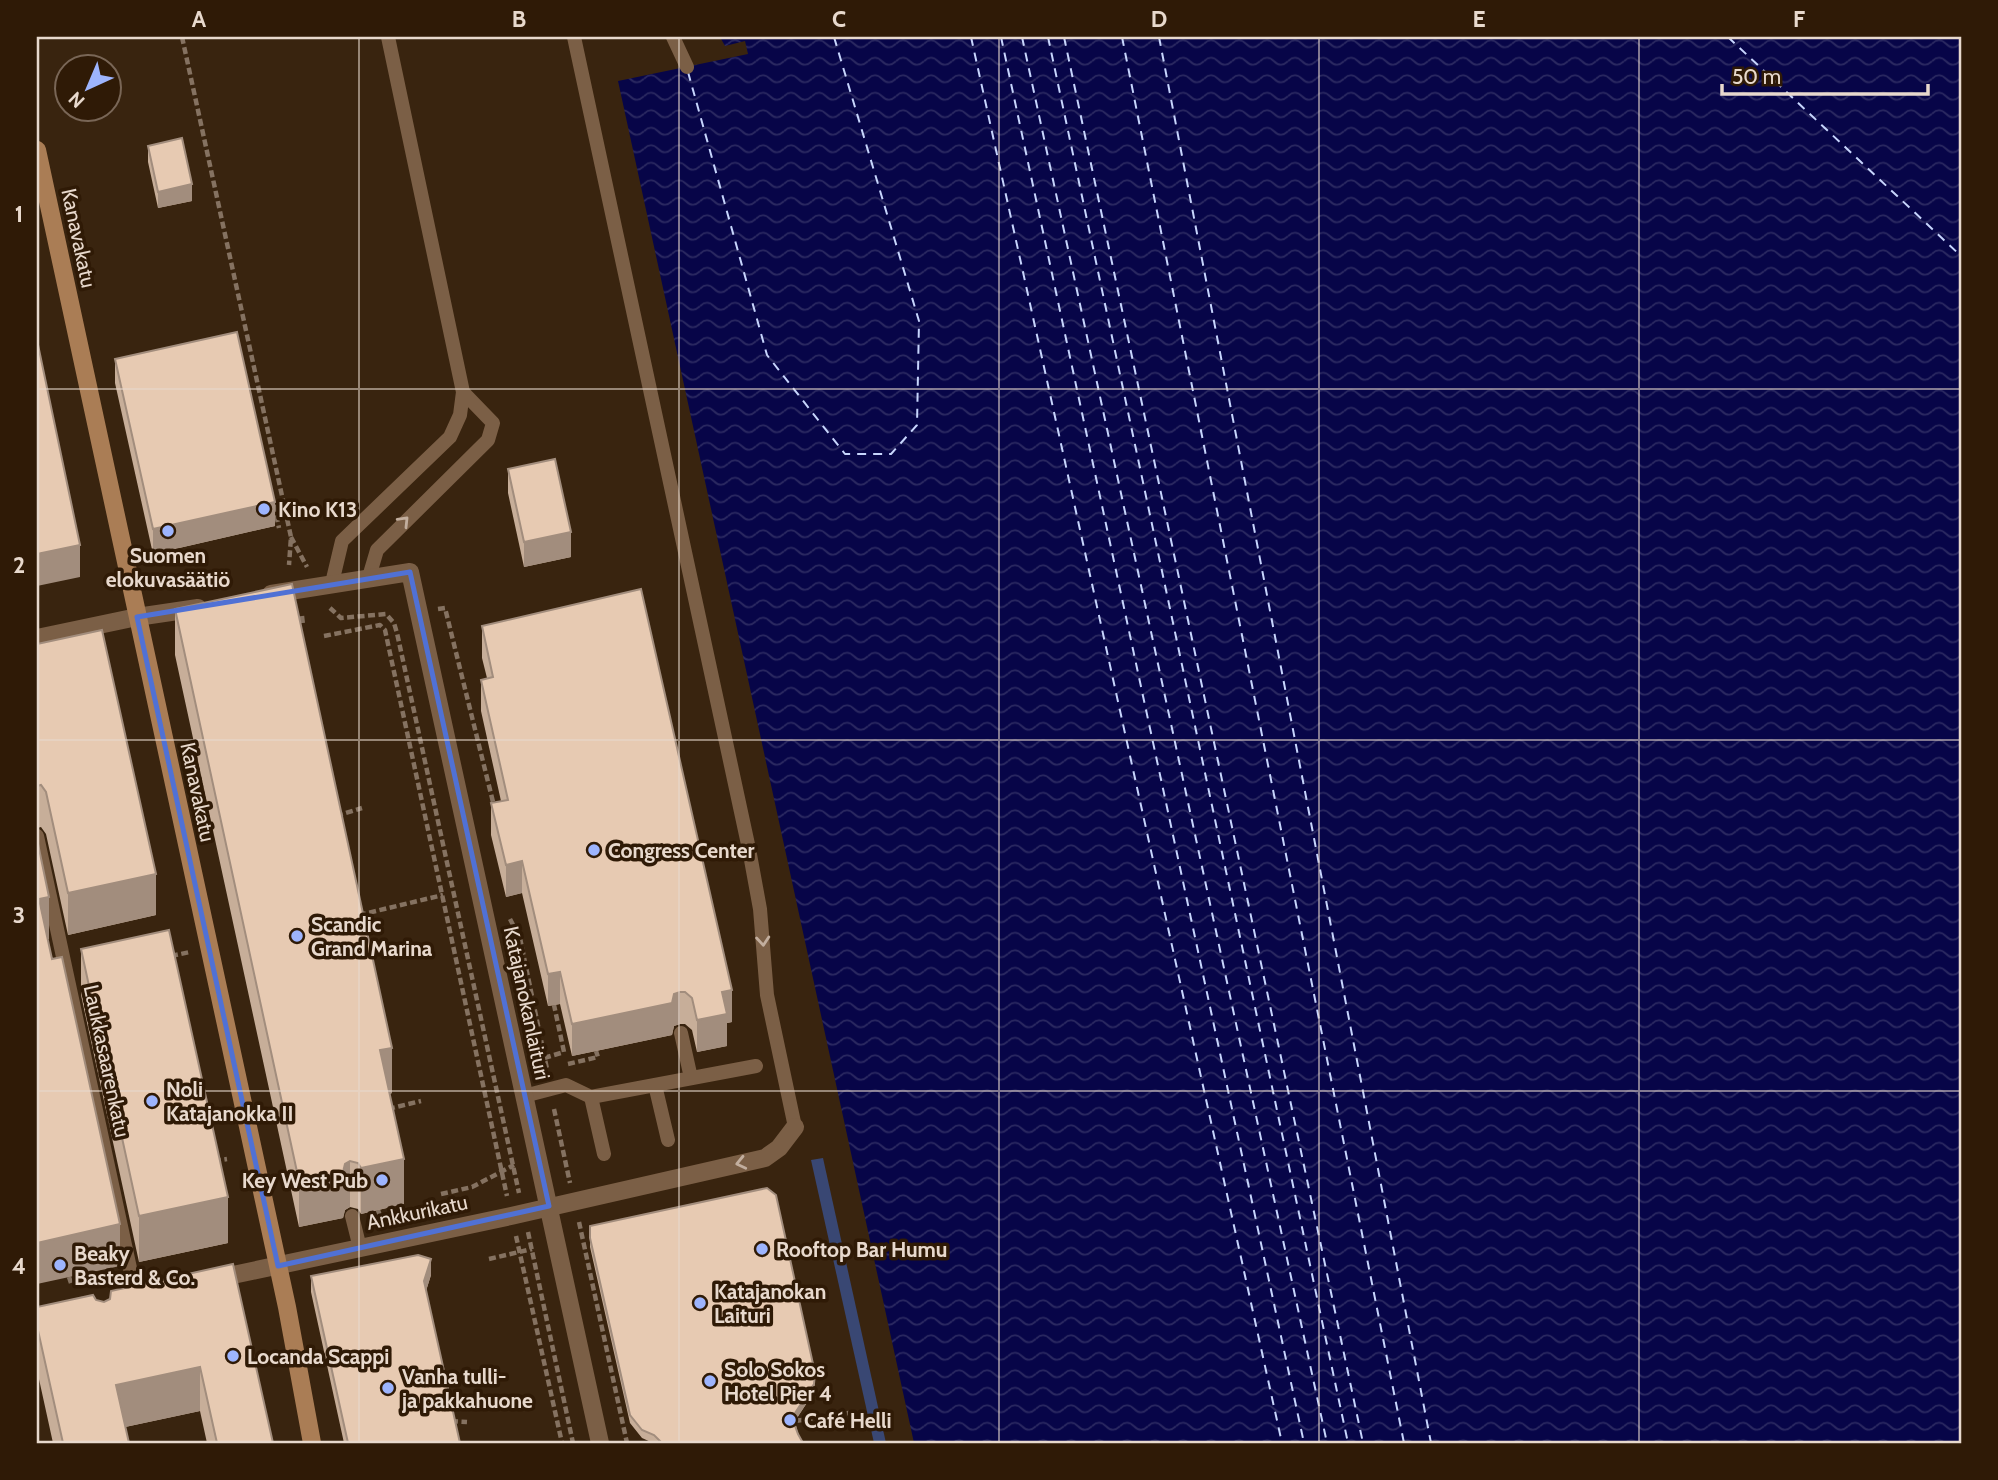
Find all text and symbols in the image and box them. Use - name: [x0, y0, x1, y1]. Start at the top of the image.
- text: A: [192, 5, 207, 33]
- text: B: [512, 5, 526, 33]
- text: C: [832, 5, 846, 33]
- text: D: [1151, 5, 1167, 33]
- text: E: [1472, 5, 1486, 33]
- text: F: [1793, 5, 1805, 33]
- north arrow: [52, 52, 122, 122]
- scale bar: [1722, 52, 1928, 96]
- text: 50 m: [1732, 64, 1781, 89]
- text: N: [64, 87, 89, 113]
- street label: Kanavakatu: [56, 186, 102, 290]
- text: 1: [15, 200, 23, 228]
- place label: Kino K13: [278, 497, 357, 522]
- marker: Kino K13: [256, 501, 272, 517]
- one-way arrow: [396, 516, 409, 529]
- marker: Suomen elokuvasäätiö: [160, 523, 176, 539]
- place label: Suomen elokuvasäätiö: [106, 543, 230, 592]
- text: 2: [13, 551, 25, 579]
- street label: Kanavakatu: [175, 740, 221, 844]
- place label: Congress Center: [608, 838, 755, 863]
- marker: Congress Center: [586, 842, 602, 858]
- text: 3: [13, 901, 25, 929]
- place label: Scandic Grand Marina: [311, 912, 433, 961]
- street label: Katajanokanlaituri: [498, 924, 555, 1082]
- marker: Scandic Grand Marina: [289, 928, 305, 944]
- one-way arrow: [755, 936, 770, 947]
- street label: Laukkasaarenkatu: [79, 982, 135, 1140]
- place label: Noli Katajanokka II: [166, 1077, 293, 1126]
- marker: Noli Katajanokka II: [144, 1093, 160, 1109]
- one-way arrow: [735, 1155, 747, 1170]
- place label: Key West Pub: [242, 1168, 368, 1193]
- marker: Key West Pub: [374, 1172, 390, 1188]
- street label: Ankkurikatu: [364, 1189, 470, 1235]
- place label: Rooftop Bar Humu: [776, 1237, 947, 1262]
- place label: Beaky Basterd & Co.: [74, 1241, 195, 1290]
- marker: Rooftop Bar Humu: [754, 1241, 770, 1257]
- text: 4: [12, 1252, 26, 1280]
- marker: Beaky Basterd & Co.: [52, 1257, 68, 1273]
- place label: Katajanokan Laituri: [714, 1279, 826, 1328]
- marker: Katajanokan Laituri: [692, 1295, 708, 1311]
- place label: Locanda Scappi: [247, 1344, 389, 1369]
- marker: Locanda Scappi: [225, 1348, 241, 1364]
- place label: Solo Sokos Hotel Pier 4: [724, 1357, 832, 1406]
- place label: Vanha tulli- ja pakkahuone: [401, 1364, 533, 1413]
- marker: Solo Sokos Hotel Pier 4: [702, 1373, 718, 1389]
- marker: Vanha tulli- ja pakkahuone: [380, 1380, 396, 1396]
- place label: Café Helli: [804, 1408, 892, 1433]
- marker: Café Helli: [782, 1412, 798, 1428]

